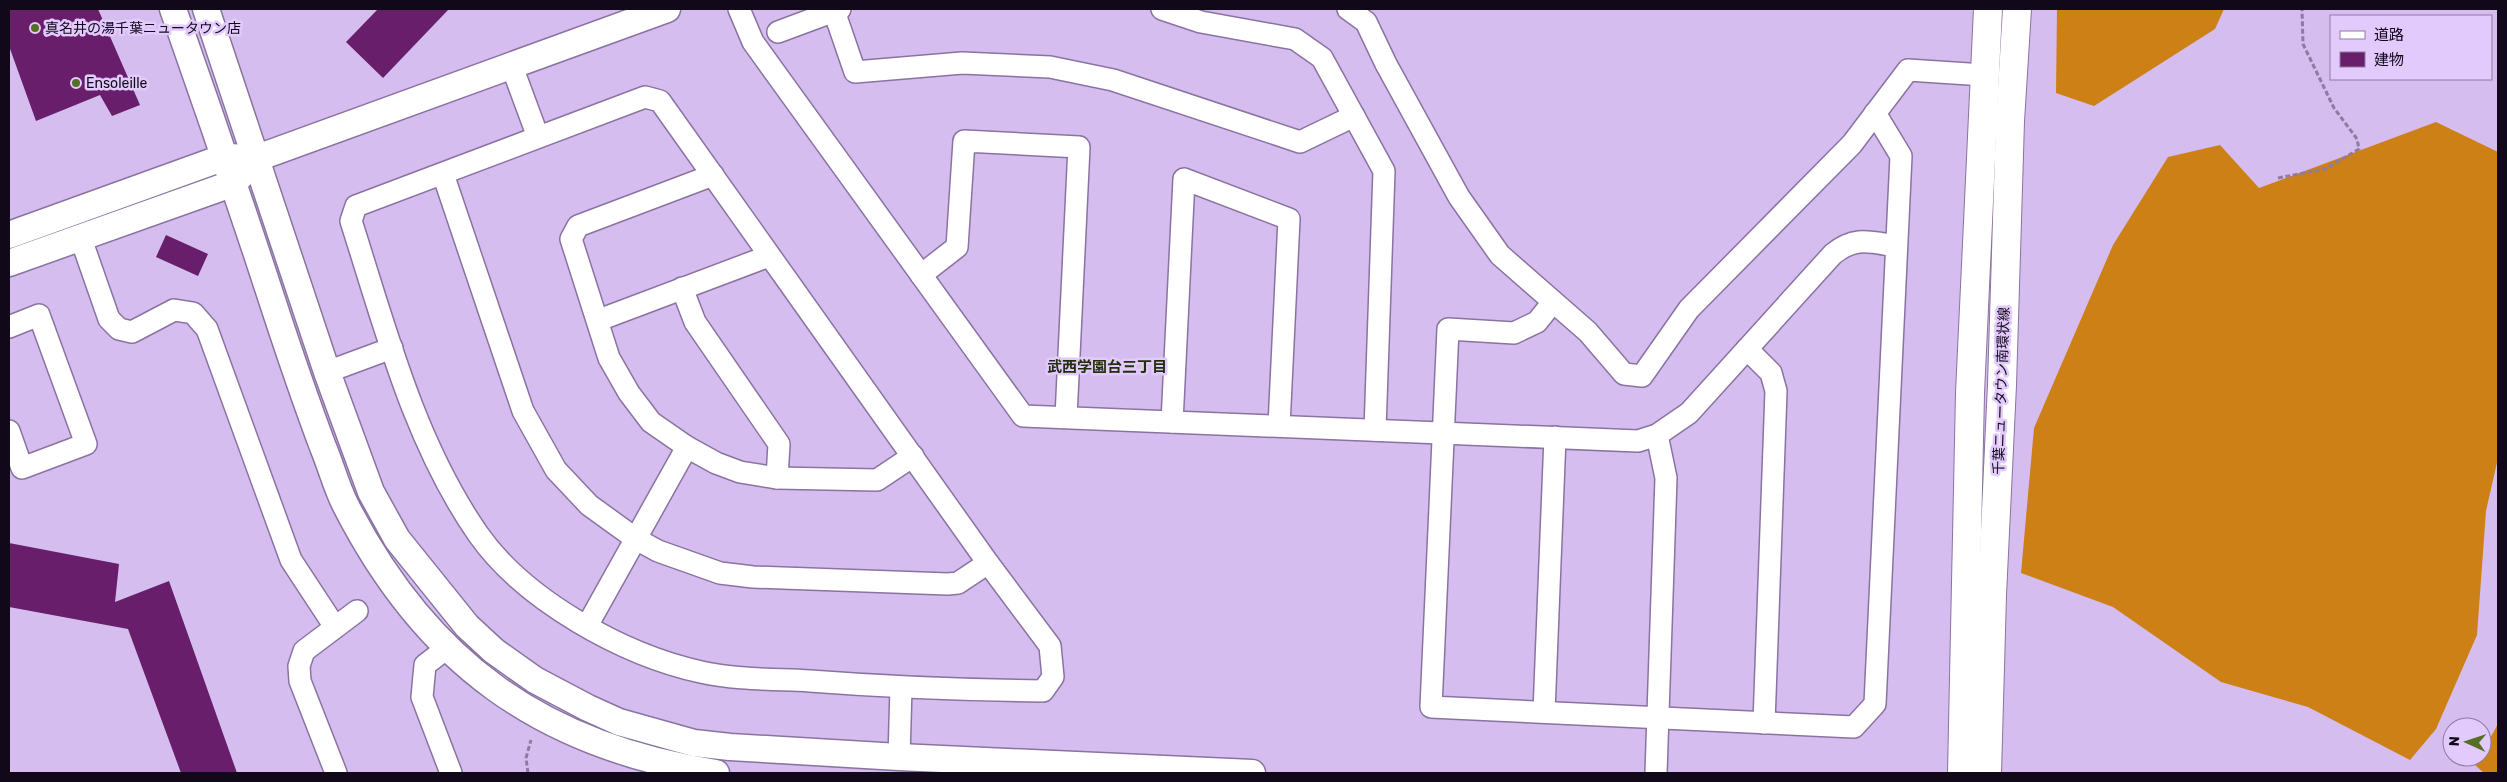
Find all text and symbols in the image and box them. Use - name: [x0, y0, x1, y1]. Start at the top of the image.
- legend: [2330, 15, 2492, 80]
- place label: 真名井の湯千葉ニュータウン店: [45, 20, 241, 37]
- marker: 真名井の湯千葉ニュータウン店: [29, 22, 41, 34]
- text: 道路: [2374, 26, 2404, 44]
- text: 建物: [2374, 51, 2404, 69]
- place label: Ensoleille: [86, 75, 148, 92]
- marker: Ensoleille: [70, 77, 82, 89]
- street label: 千葉ニュータウン南環状線: [1990, 307, 2013, 475]
- district label: 武西学園台三丁目: [1047, 358, 1167, 376]
- north arrow: [2442, 717, 2492, 767]
- text: N: [2446, 736, 2463, 747]

